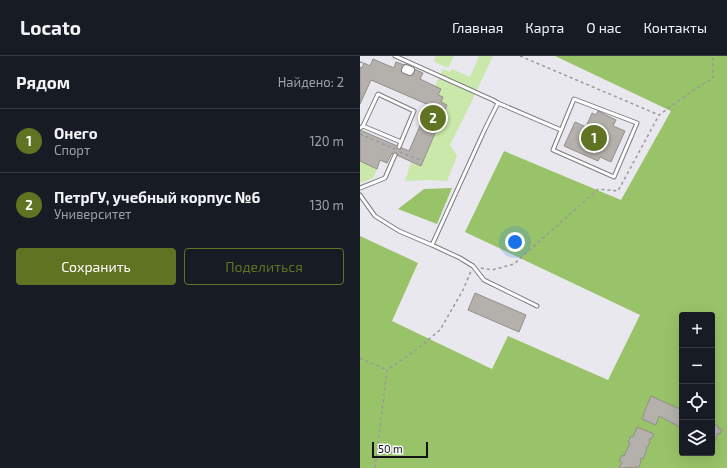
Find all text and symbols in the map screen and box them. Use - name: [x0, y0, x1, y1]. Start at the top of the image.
- text: Locato: [20, 16, 81, 39]
- text: Главная: [452, 19, 503, 36]
- text: Карта: [525, 19, 564, 36]
- text: О нас: [586, 19, 622, 36]
- text: Контакты: [644, 19, 707, 36]
- text: Рядом: [16, 72, 70, 92]
- text: Найдено: 2: [278, 74, 344, 90]
- pin: 2: [420, 103, 446, 133]
- pin: 1: [581, 123, 607, 153]
- text: Онего: [54, 124, 98, 142]
- text: 1: [26, 133, 32, 149]
- text: 120 m: [309, 133, 344, 149]
- text: Спорт: [54, 142, 90, 158]
- text: ПетрГУ, учебный корпус №6: [54, 188, 260, 206]
- text: 2: [25, 197, 33, 213]
- text: 130 m: [309, 197, 344, 213]
- text: Университет: [54, 206, 131, 222]
- your location: [505, 232, 525, 252]
- button: Сохранить: [16, 248, 176, 285]
- button: Поделиться: [184, 248, 344, 285]
- map controls: [679, 312, 715, 456]
- button: +: [679, 312, 715, 348]
- button: −: [679, 348, 715, 384]
- button: locate: [679, 384, 715, 420]
- button: layers: [679, 420, 715, 456]
- scale bar: [372, 440, 428, 459]
- text: 50 m: [378, 442, 403, 455]

